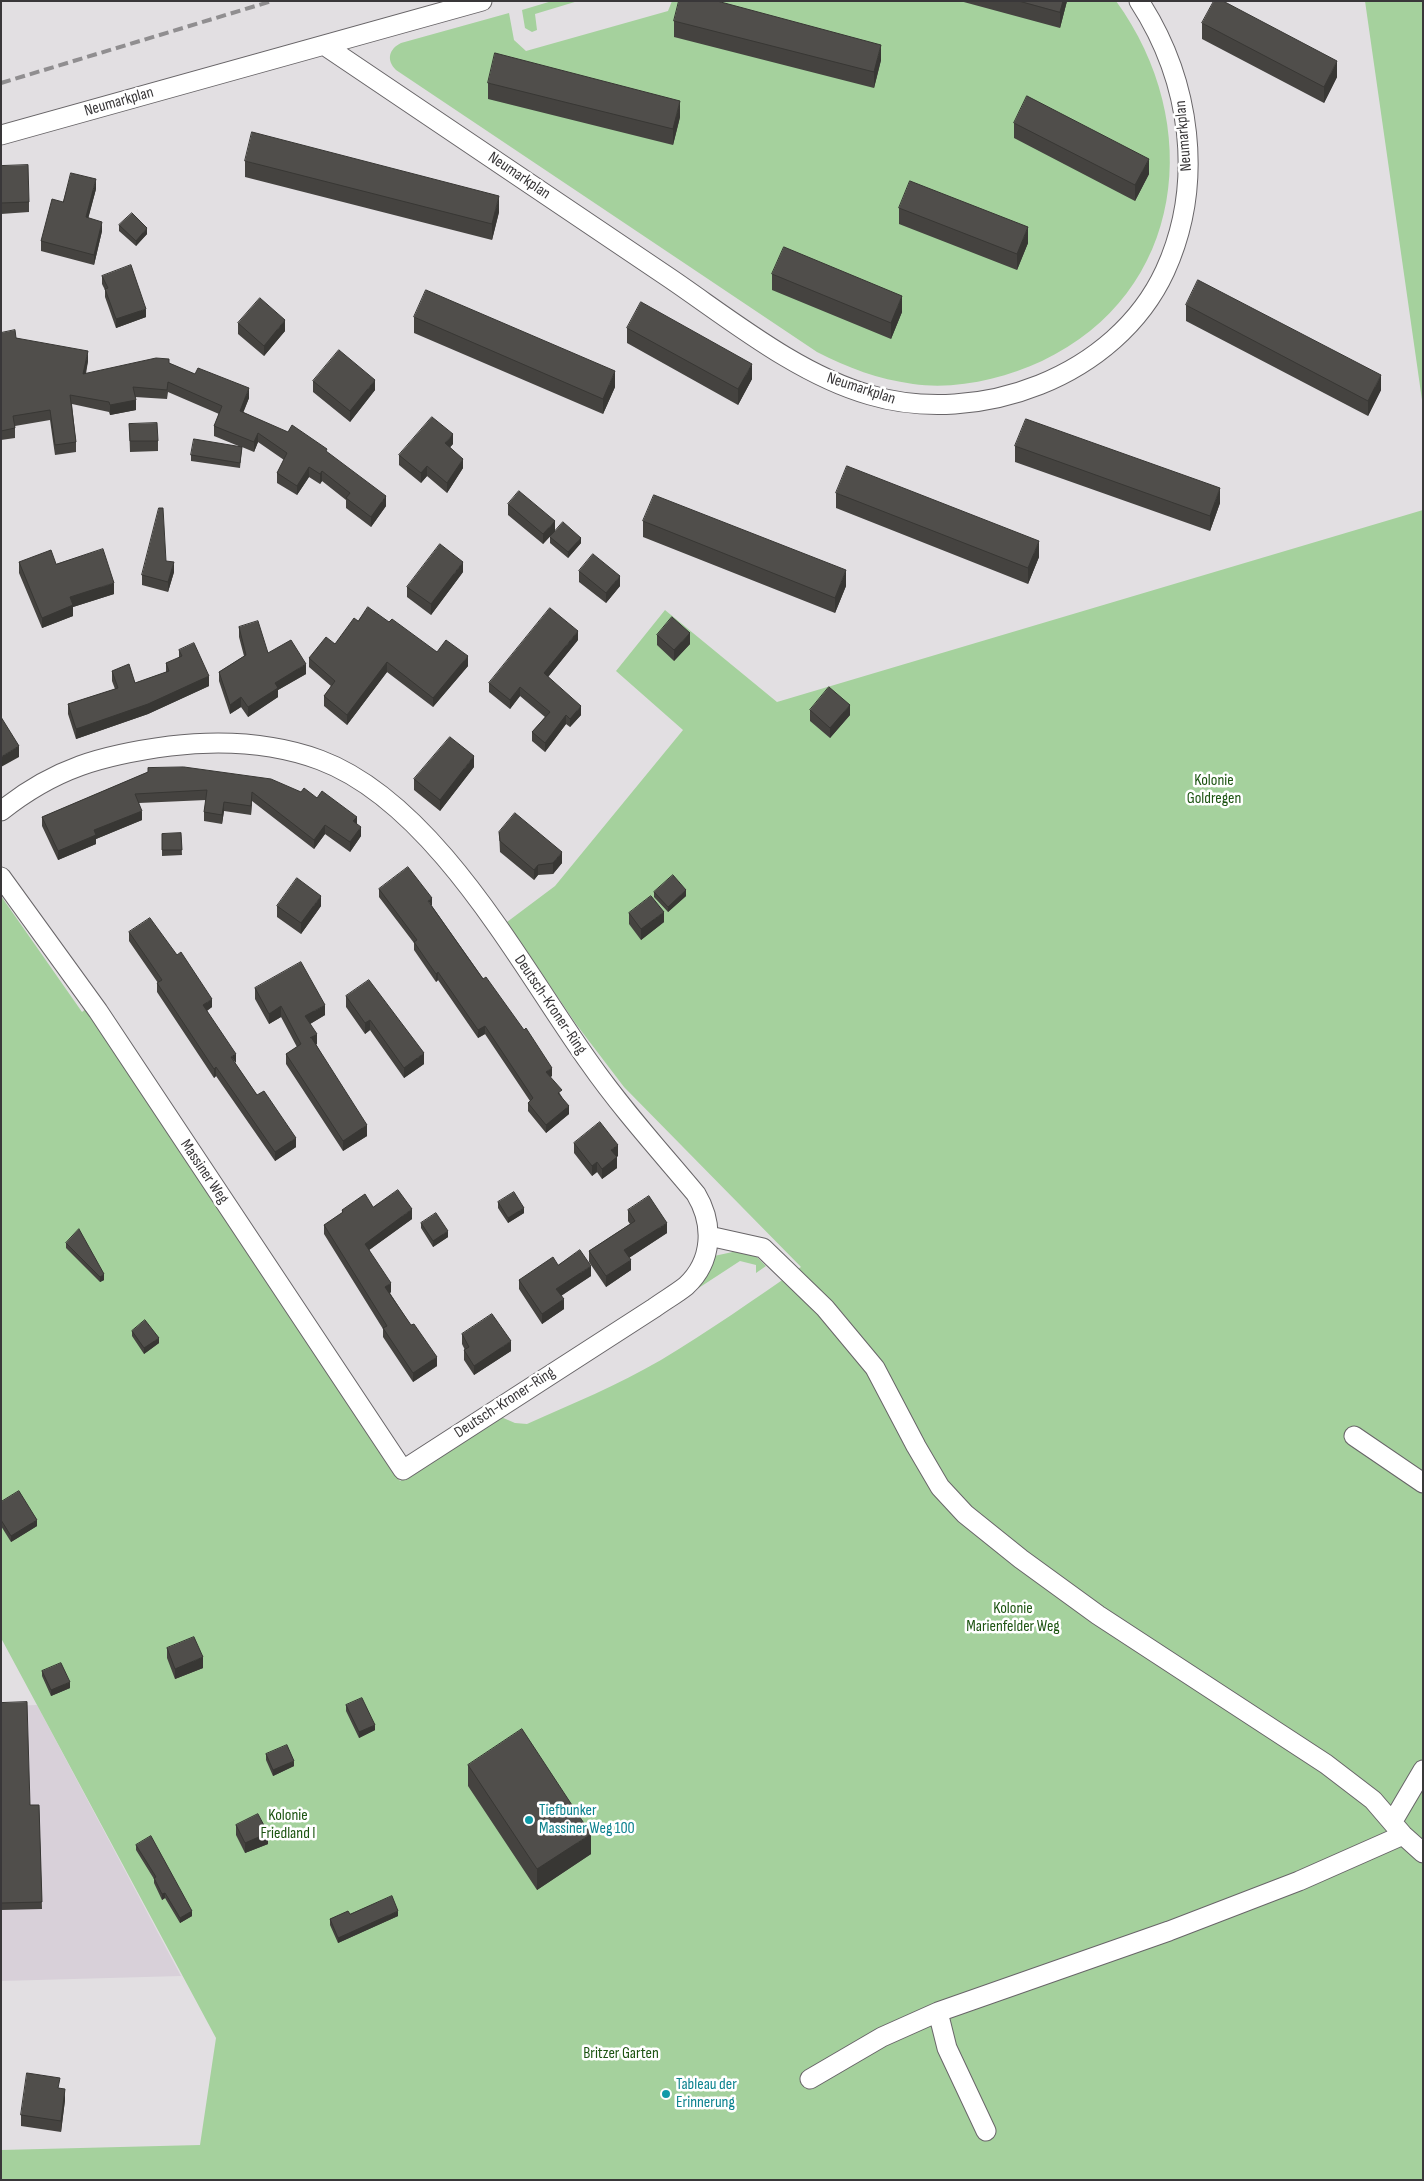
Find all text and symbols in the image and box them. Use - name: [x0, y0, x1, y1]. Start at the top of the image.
- street label: Neumarkplan: [82, 83, 156, 121]
- street label: Neumarkplan: [1171, 100, 1197, 172]
- street label: Neumarkplan: [484, 148, 554, 204]
- street label: Neumarkplan: [824, 369, 898, 409]
- park label: Kolonie Goldregen: [1187, 771, 1241, 809]
- street label: Deutsch-Kroner-Ring: [510, 952, 590, 1058]
- street label: Massiner Weg: [176, 1136, 232, 1208]
- street label: Deutsch-Kroner-Ring: [451, 1363, 559, 1443]
- park label: Kolonie Marienfelder Weg: [966, 1599, 1060, 1637]
- place label: Tiefbunker Massiner Weg 100: [539, 1801, 635, 1839]
- park label: Kolonie Friedland I: [260, 1806, 316, 1844]
- marker: Tiefbunker Massiner Weg 100: [523, 1814, 535, 1826]
- park label: Britzer Garten: [583, 2044, 659, 2064]
- place label: Tableau der Erinnerung: [676, 2075, 737, 2113]
- marker: Tableau der Erinnerung: [660, 2088, 672, 2100]

